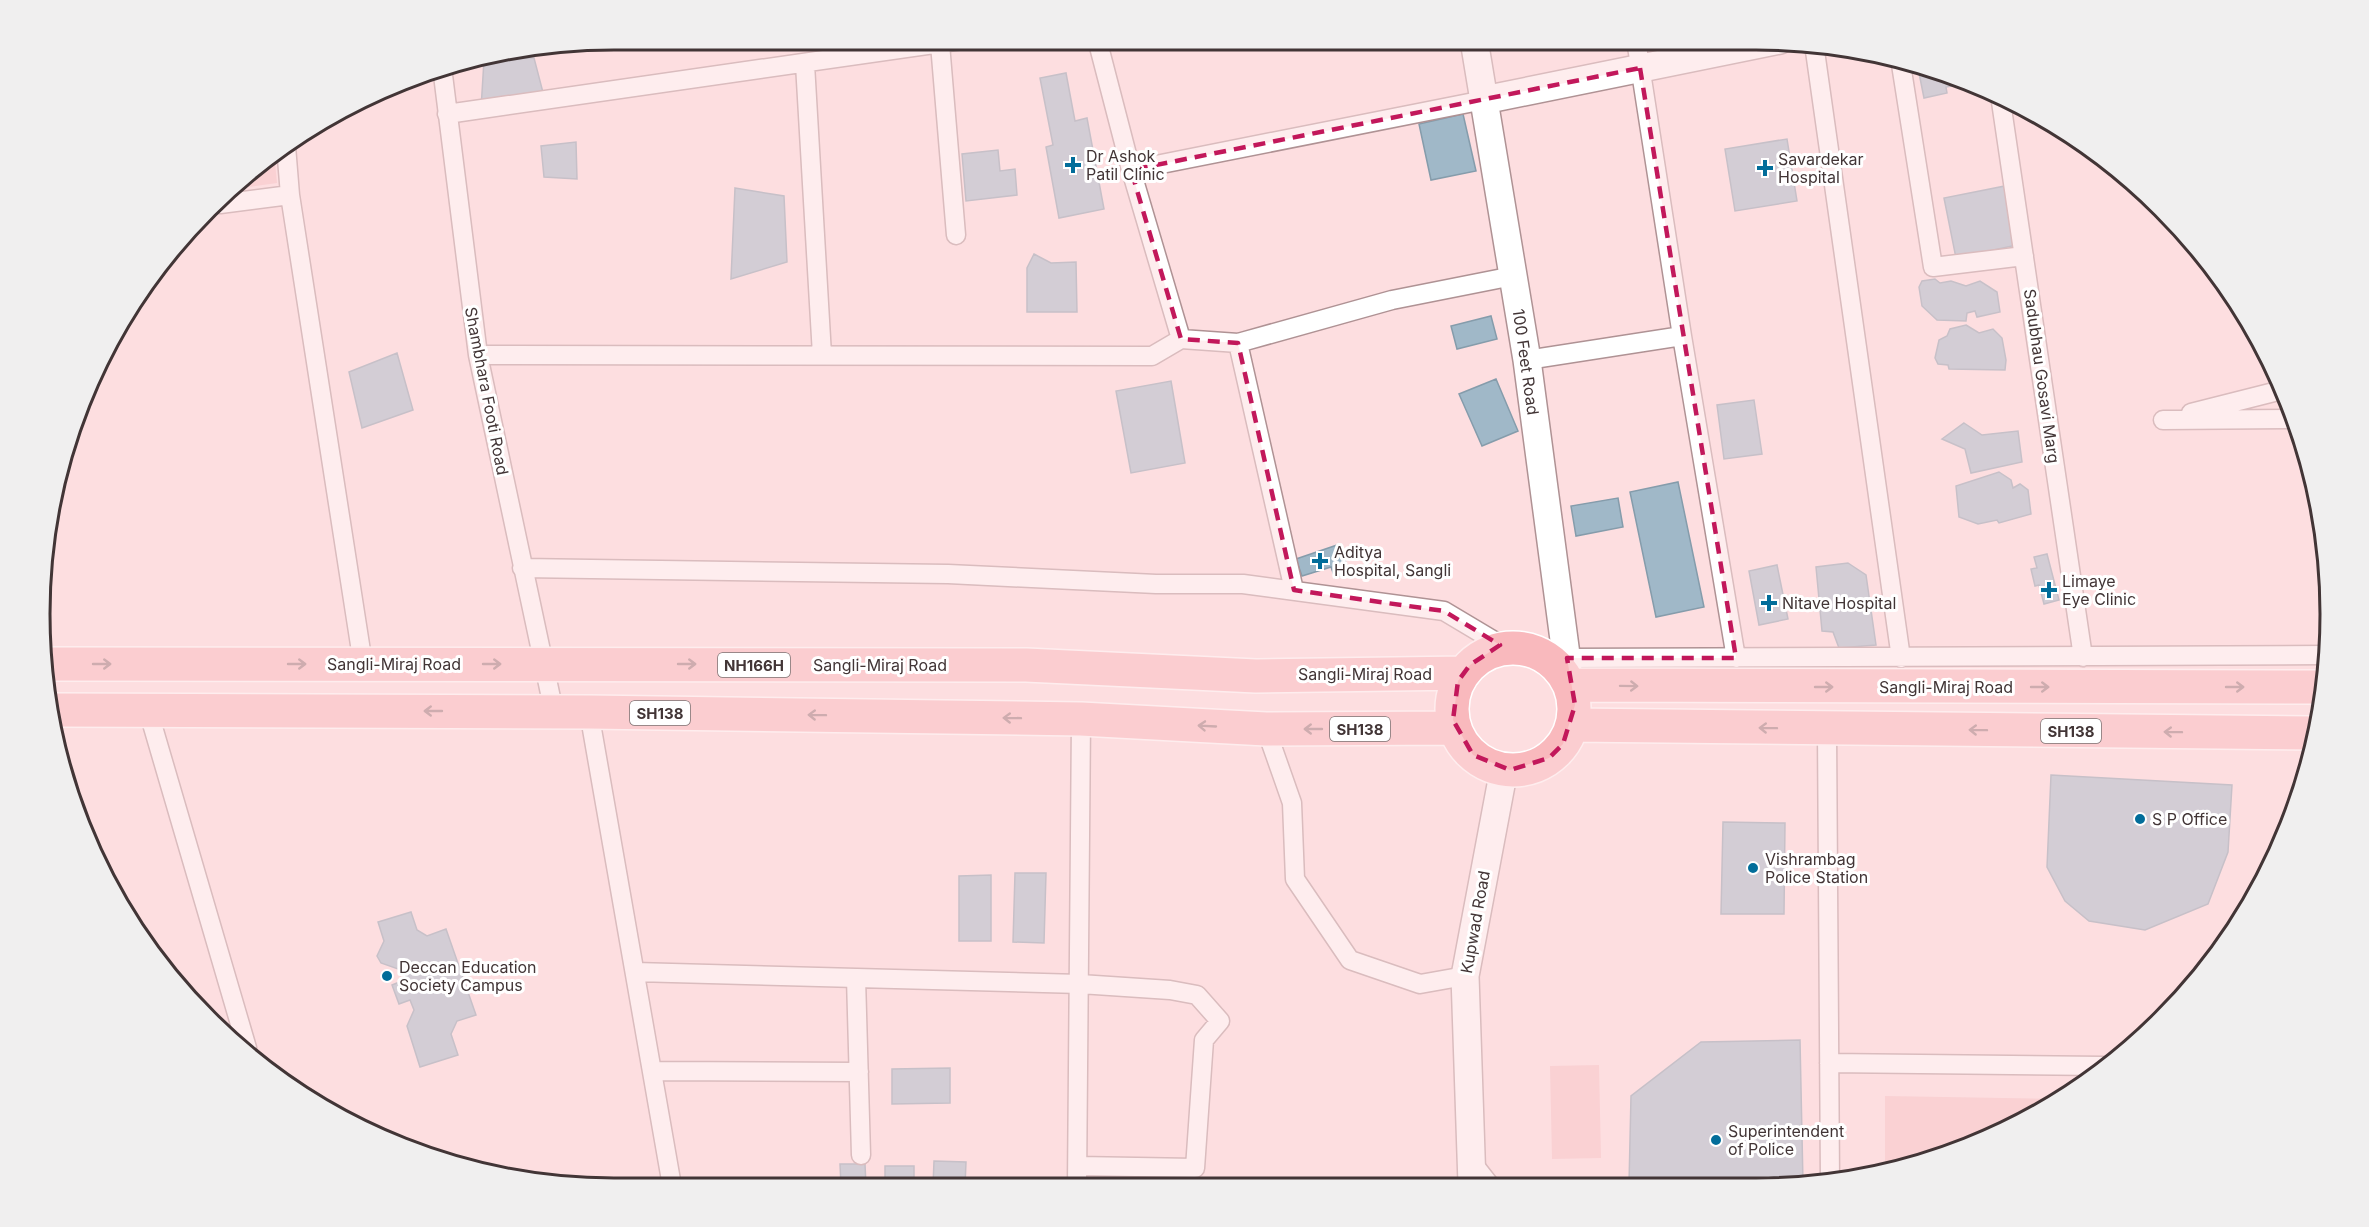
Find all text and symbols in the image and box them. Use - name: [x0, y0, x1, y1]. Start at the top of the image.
- place label: Dr Ashok Patil Clinic: [1086, 146, 1165, 184]
- place label: Savardekar Hospital: [1778, 149, 1864, 187]
- marker: Dr Ashok Patil Clinic: [1064, 156, 1082, 174]
- marker: Savardekar Hospital: [1756, 159, 1774, 177]
- street label: Sadubhau Gosavi Marg: [2020, 288, 2064, 464]
- street label: Shambhara Footi Road: [461, 305, 513, 477]
- street label: 100 Feet Road: [1509, 308, 1543, 416]
- place label: Aditya Hospital, Sangli: [1334, 542, 1451, 580]
- marker: Aditya Hospital, Sangli: [1311, 552, 1329, 570]
- place label: Limaye Eye Clinic: [2062, 571, 2136, 609]
- marker: Limaye Eye Clinic: [2040, 581, 2058, 599]
- place label: Nitave Hospital: [1782, 593, 1896, 613]
- marker: Nitave Hospital: [1760, 594, 1778, 612]
- road number: NH166H: [718, 653, 790, 677]
- street label: Sangli-Miraj Road: [327, 654, 461, 674]
- street label: Sangli-Miraj Road: [813, 655, 947, 675]
- one-way arrow: [91, 658, 111, 670]
- one-way arrow: [286, 658, 306, 670]
- one-way arrow: [481, 658, 501, 670]
- one-way arrow: [676, 658, 696, 670]
- street label: Sangli-Miraj Road: [1298, 664, 1432, 684]
- street label: Sangli-Miraj Road: [1879, 677, 2013, 697]
- one-way arrow: [1618, 680, 1638, 692]
- one-way arrow: [1813, 681, 1833, 693]
- one-way arrow: [2029, 681, 2049, 693]
- one-way arrow: [2224, 681, 2244, 693]
- road number: SH138: [630, 701, 690, 725]
- one-way arrow: [424, 705, 444, 717]
- one-way arrow: [808, 710, 828, 721]
- one-way arrow: [1003, 713, 1023, 724]
- road number: SH138: [1330, 717, 1390, 741]
- road number: SH138: [2041, 719, 2101, 743]
- one-way arrow: [1198, 720, 1218, 731]
- one-way arrow: [1759, 722, 1779, 734]
- one-way arrow: [1303, 723, 1323, 735]
- one-way arrow: [1968, 724, 1988, 736]
- one-way arrow: [2163, 726, 2183, 738]
- place label: S P Office: [2152, 809, 2227, 829]
- marker: S P Office: [2133, 812, 2147, 826]
- place label: Vishrambag Police Station: [1765, 849, 1868, 887]
- marker: Vishrambag Police Station: [1746, 861, 1760, 875]
- street label: Kupwad Road: [1456, 869, 1494, 975]
- place label: Deccan Education Society Campus: [399, 957, 537, 995]
- marker: Deccan Education Society Campus: [380, 969, 394, 983]
- place label: Superintendent of Police: [1728, 1121, 1844, 1159]
- marker: Superintendent of Police: [1709, 1133, 1723, 1147]

